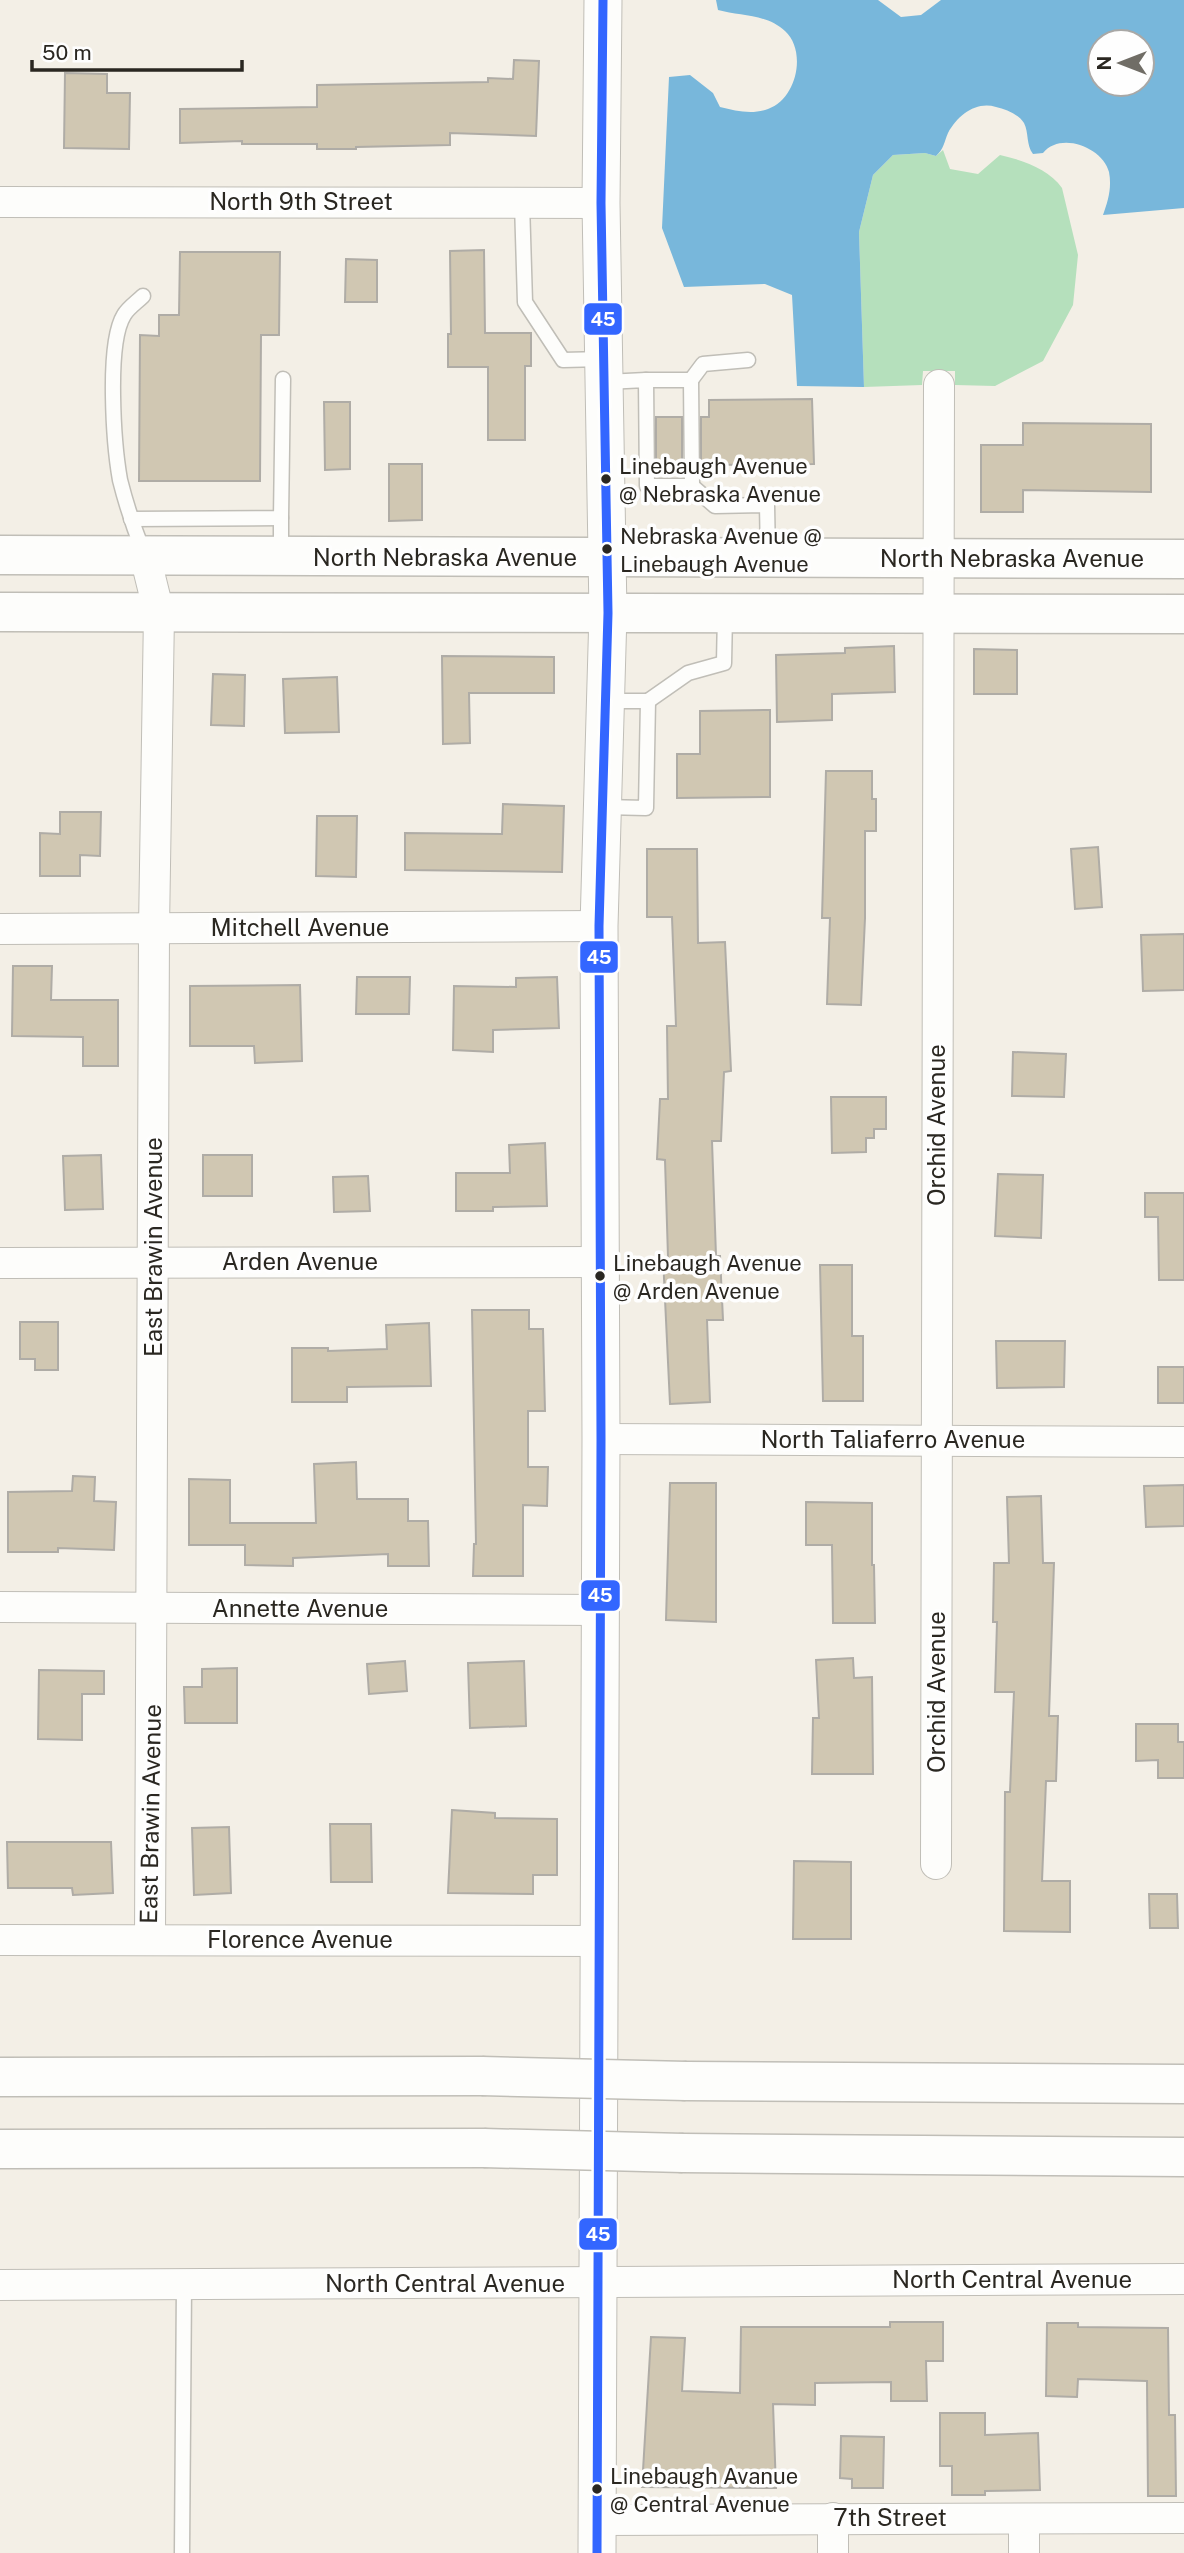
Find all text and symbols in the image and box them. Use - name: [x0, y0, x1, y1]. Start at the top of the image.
- scale bar: [32, 28, 242, 72]
- north arrow: [1086, 28, 1156, 98]
- text: 50 m: [42, 40, 92, 65]
- text: N: [1093, 56, 1115, 70]
- street label: North 9th Street: [209, 187, 393, 215]
- line badge: 45: [583, 302, 623, 336]
- text: 45: [590, 308, 616, 330]
- place label: Linebaugh Avenue @ Nebraska Avenue: [619, 453, 821, 507]
- marker: Linebaugh Avenue @ Nebraska Avenue: [599, 472, 613, 486]
- place label: Nebraska Avenue @ Linebaugh Avenue: [620, 523, 822, 577]
- marker: Nebraska Avenue @ Linebaugh Avenue: [600, 542, 614, 556]
- street label: North Nebraska Avenue: [313, 543, 577, 571]
- street label: North Nebraska Avenue: [880, 544, 1144, 572]
- street label: Mitchell Avenue: [211, 913, 389, 941]
- line badge: 45: [579, 940, 619, 974]
- text: 45: [586, 946, 612, 968]
- street label: Orchid Avenue: [922, 1044, 950, 1206]
- street label: East Brawin Avenue: [139, 1137, 167, 1357]
- street label: Arden Avenue: [222, 1247, 378, 1275]
- place label: Linebaugh Avenue @ Arden Avenue: [613, 1250, 802, 1304]
- marker: Linebaugh Avenue @ Arden Avenue: [593, 1269, 607, 1283]
- street label: North Taliaferro Avenue: [761, 1425, 1025, 1453]
- line badge: 45: [580, 1579, 621, 1612]
- text: 45: [587, 1584, 613, 1606]
- street label: Annette Avenue: [212, 1594, 388, 1622]
- street label: Orchid Avenue: [922, 1611, 950, 1773]
- street label: East Brawin Avenue: [134, 1704, 166, 1924]
- street label: Florence Avenue: [207, 1925, 393, 1953]
- line badge: 45: [578, 2217, 618, 2251]
- text: 45: [585, 2223, 611, 2245]
- street label: North Central Avenue: [892, 2265, 1132, 2293]
- street label: North Central Avenue: [325, 2269, 565, 2297]
- place label: Linebaugh Avanue @ Central Avenue: [610, 2463, 798, 2517]
- marker: Linebaugh Avanue @ Central Avenue: [590, 2482, 604, 2496]
- street label: 7th Street: [833, 2503, 947, 2531]

